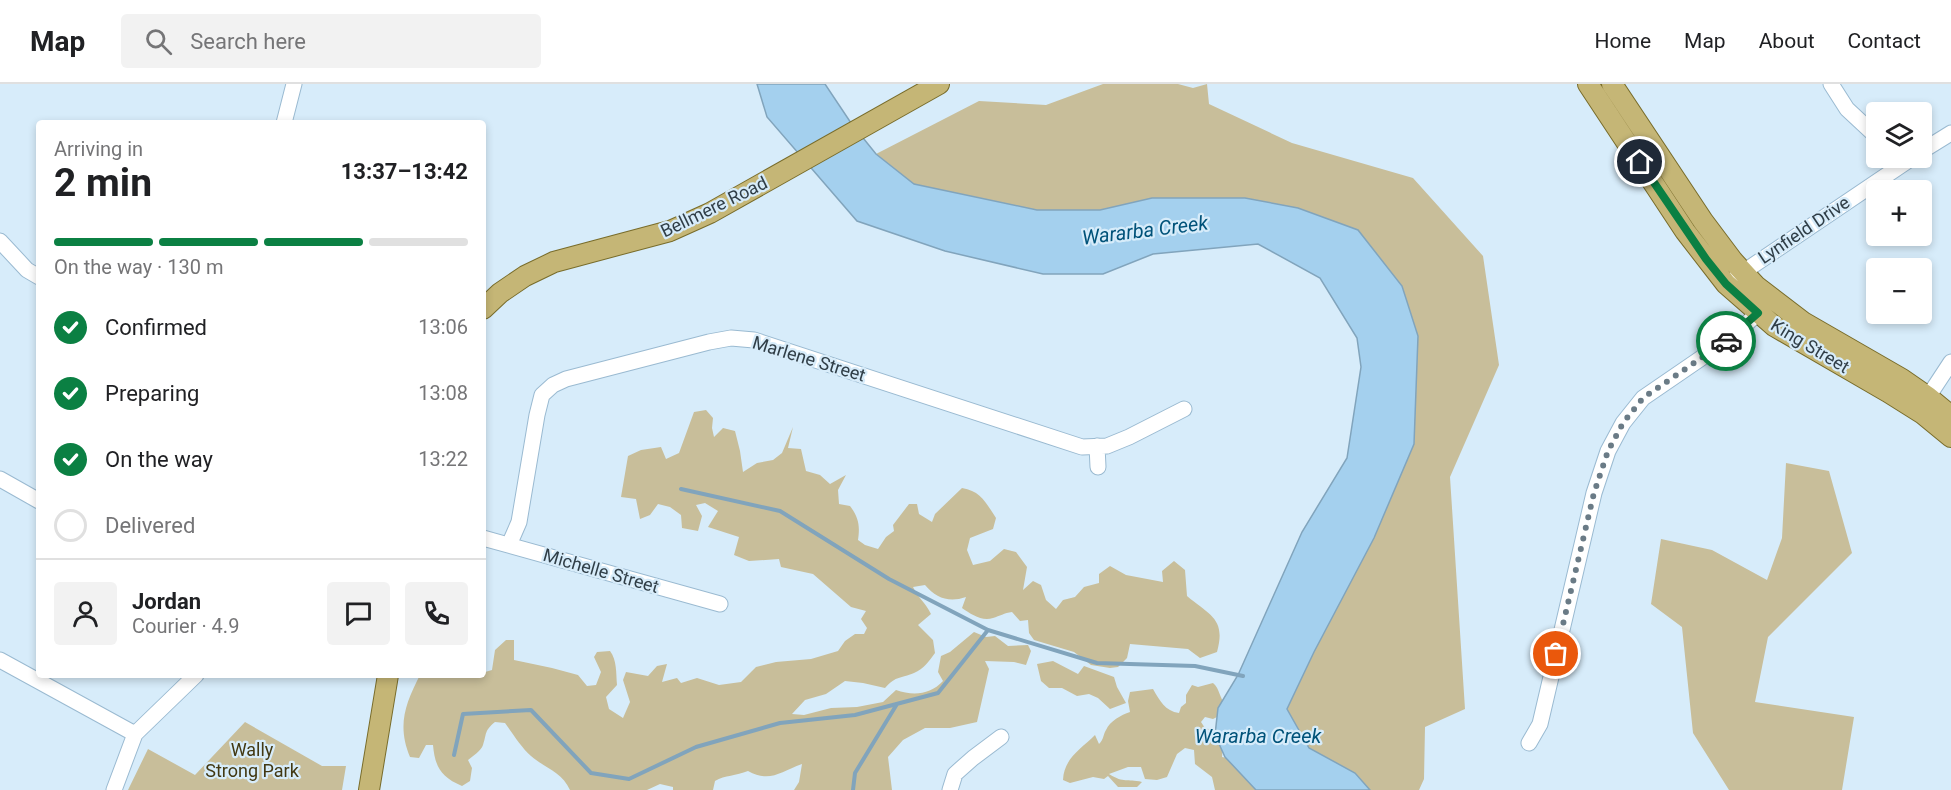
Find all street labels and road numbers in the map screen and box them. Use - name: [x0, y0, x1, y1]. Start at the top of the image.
- street label: Bellmere Road: [657, 172, 771, 241]
- street label: Lynfield Drive: [1754, 191, 1854, 268]
- street label: King Street: [1767, 314, 1853, 377]
- street label: Marlene Street: [750, 331, 868, 386]
- street label: Michelle Street: [541, 544, 661, 597]

